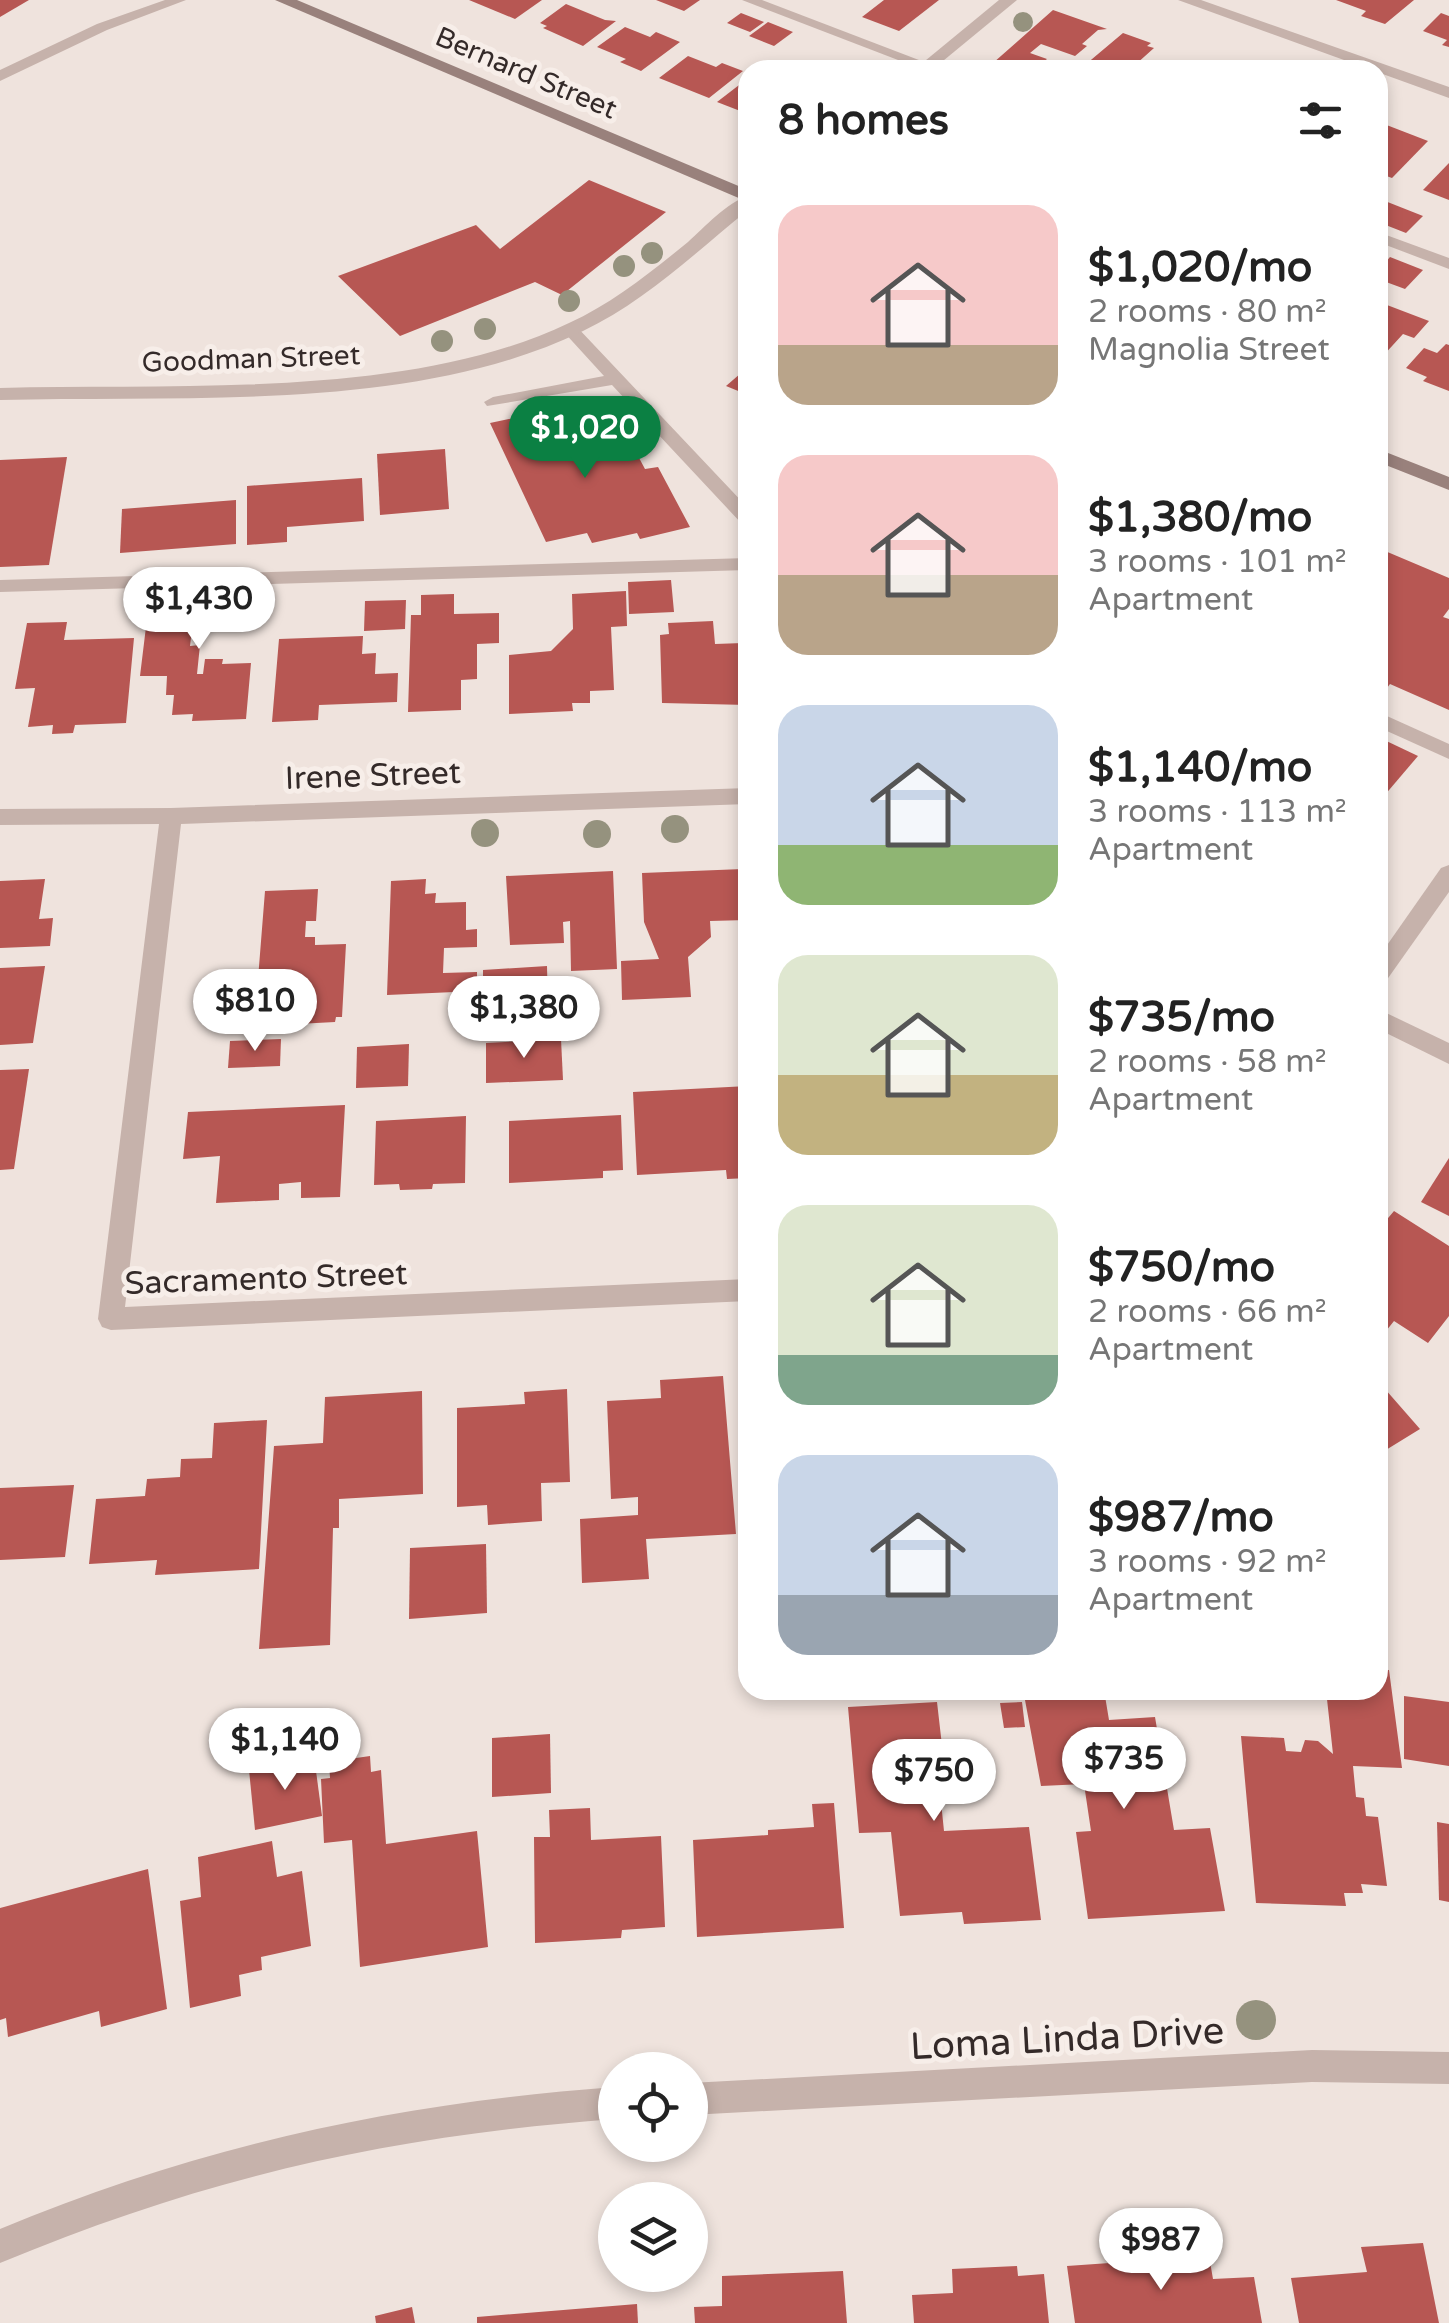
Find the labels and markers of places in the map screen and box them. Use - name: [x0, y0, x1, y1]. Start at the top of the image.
- pin: $1,020: [504, 396, 666, 481]
- pin: $1,430: [118, 567, 280, 652]
- pin: $810: [196, 969, 314, 1054]
- pin: $1,380: [443, 976, 605, 1061]
- pin: $1,140: [204, 1708, 366, 1793]
- pin: $735: [1065, 1727, 1183, 1812]
- pin: $750: [875, 1739, 993, 1824]
- pin: $987: [1102, 2208, 1220, 2293]

